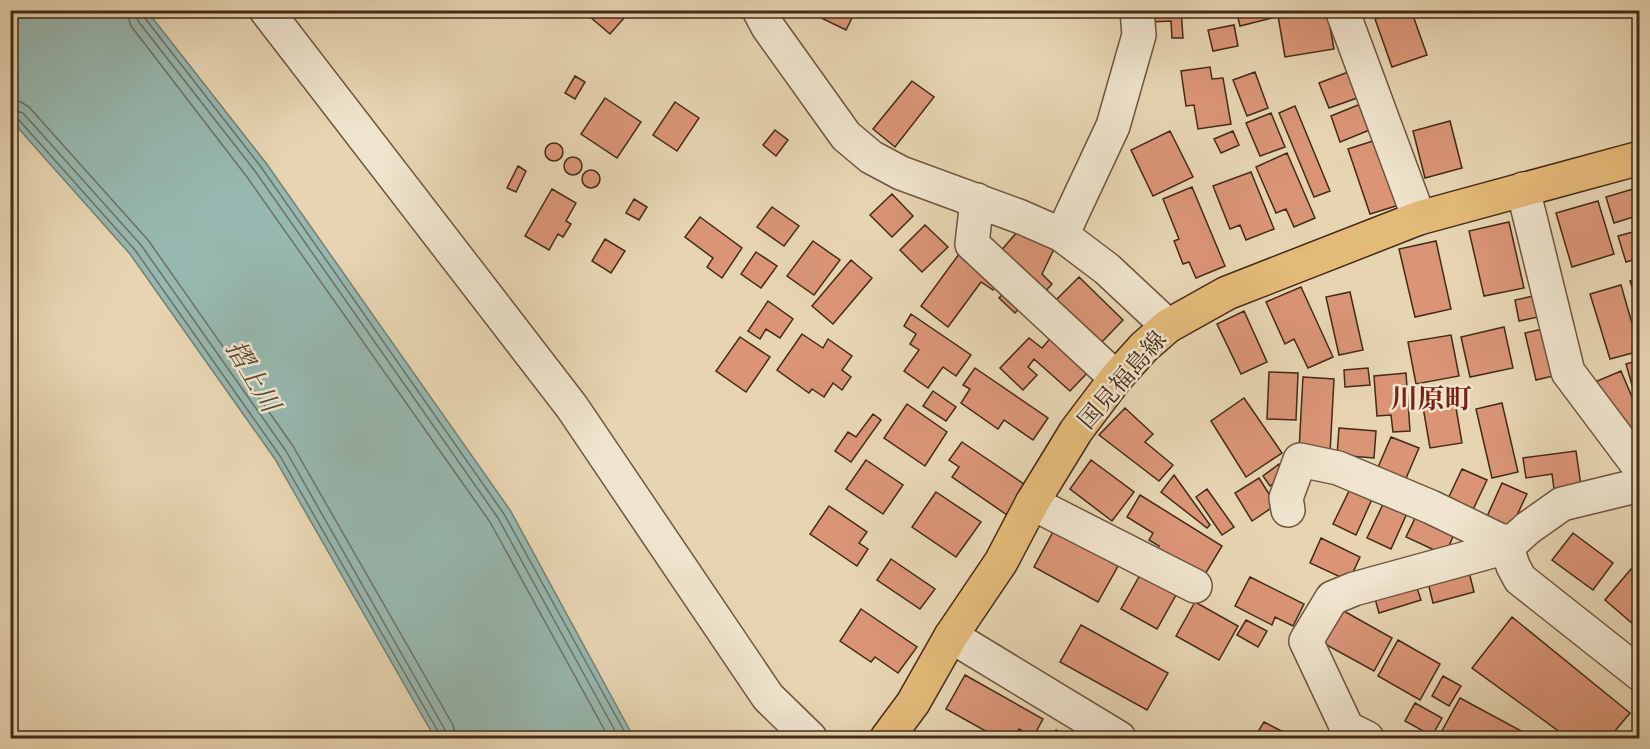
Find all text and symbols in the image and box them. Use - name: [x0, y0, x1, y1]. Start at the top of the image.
- street label: 国見福島線: [1071, 325, 1173, 435]
- water label: 摺上川: [219, 334, 288, 420]
- district label: 川原町: [1391, 382, 1472, 415]

